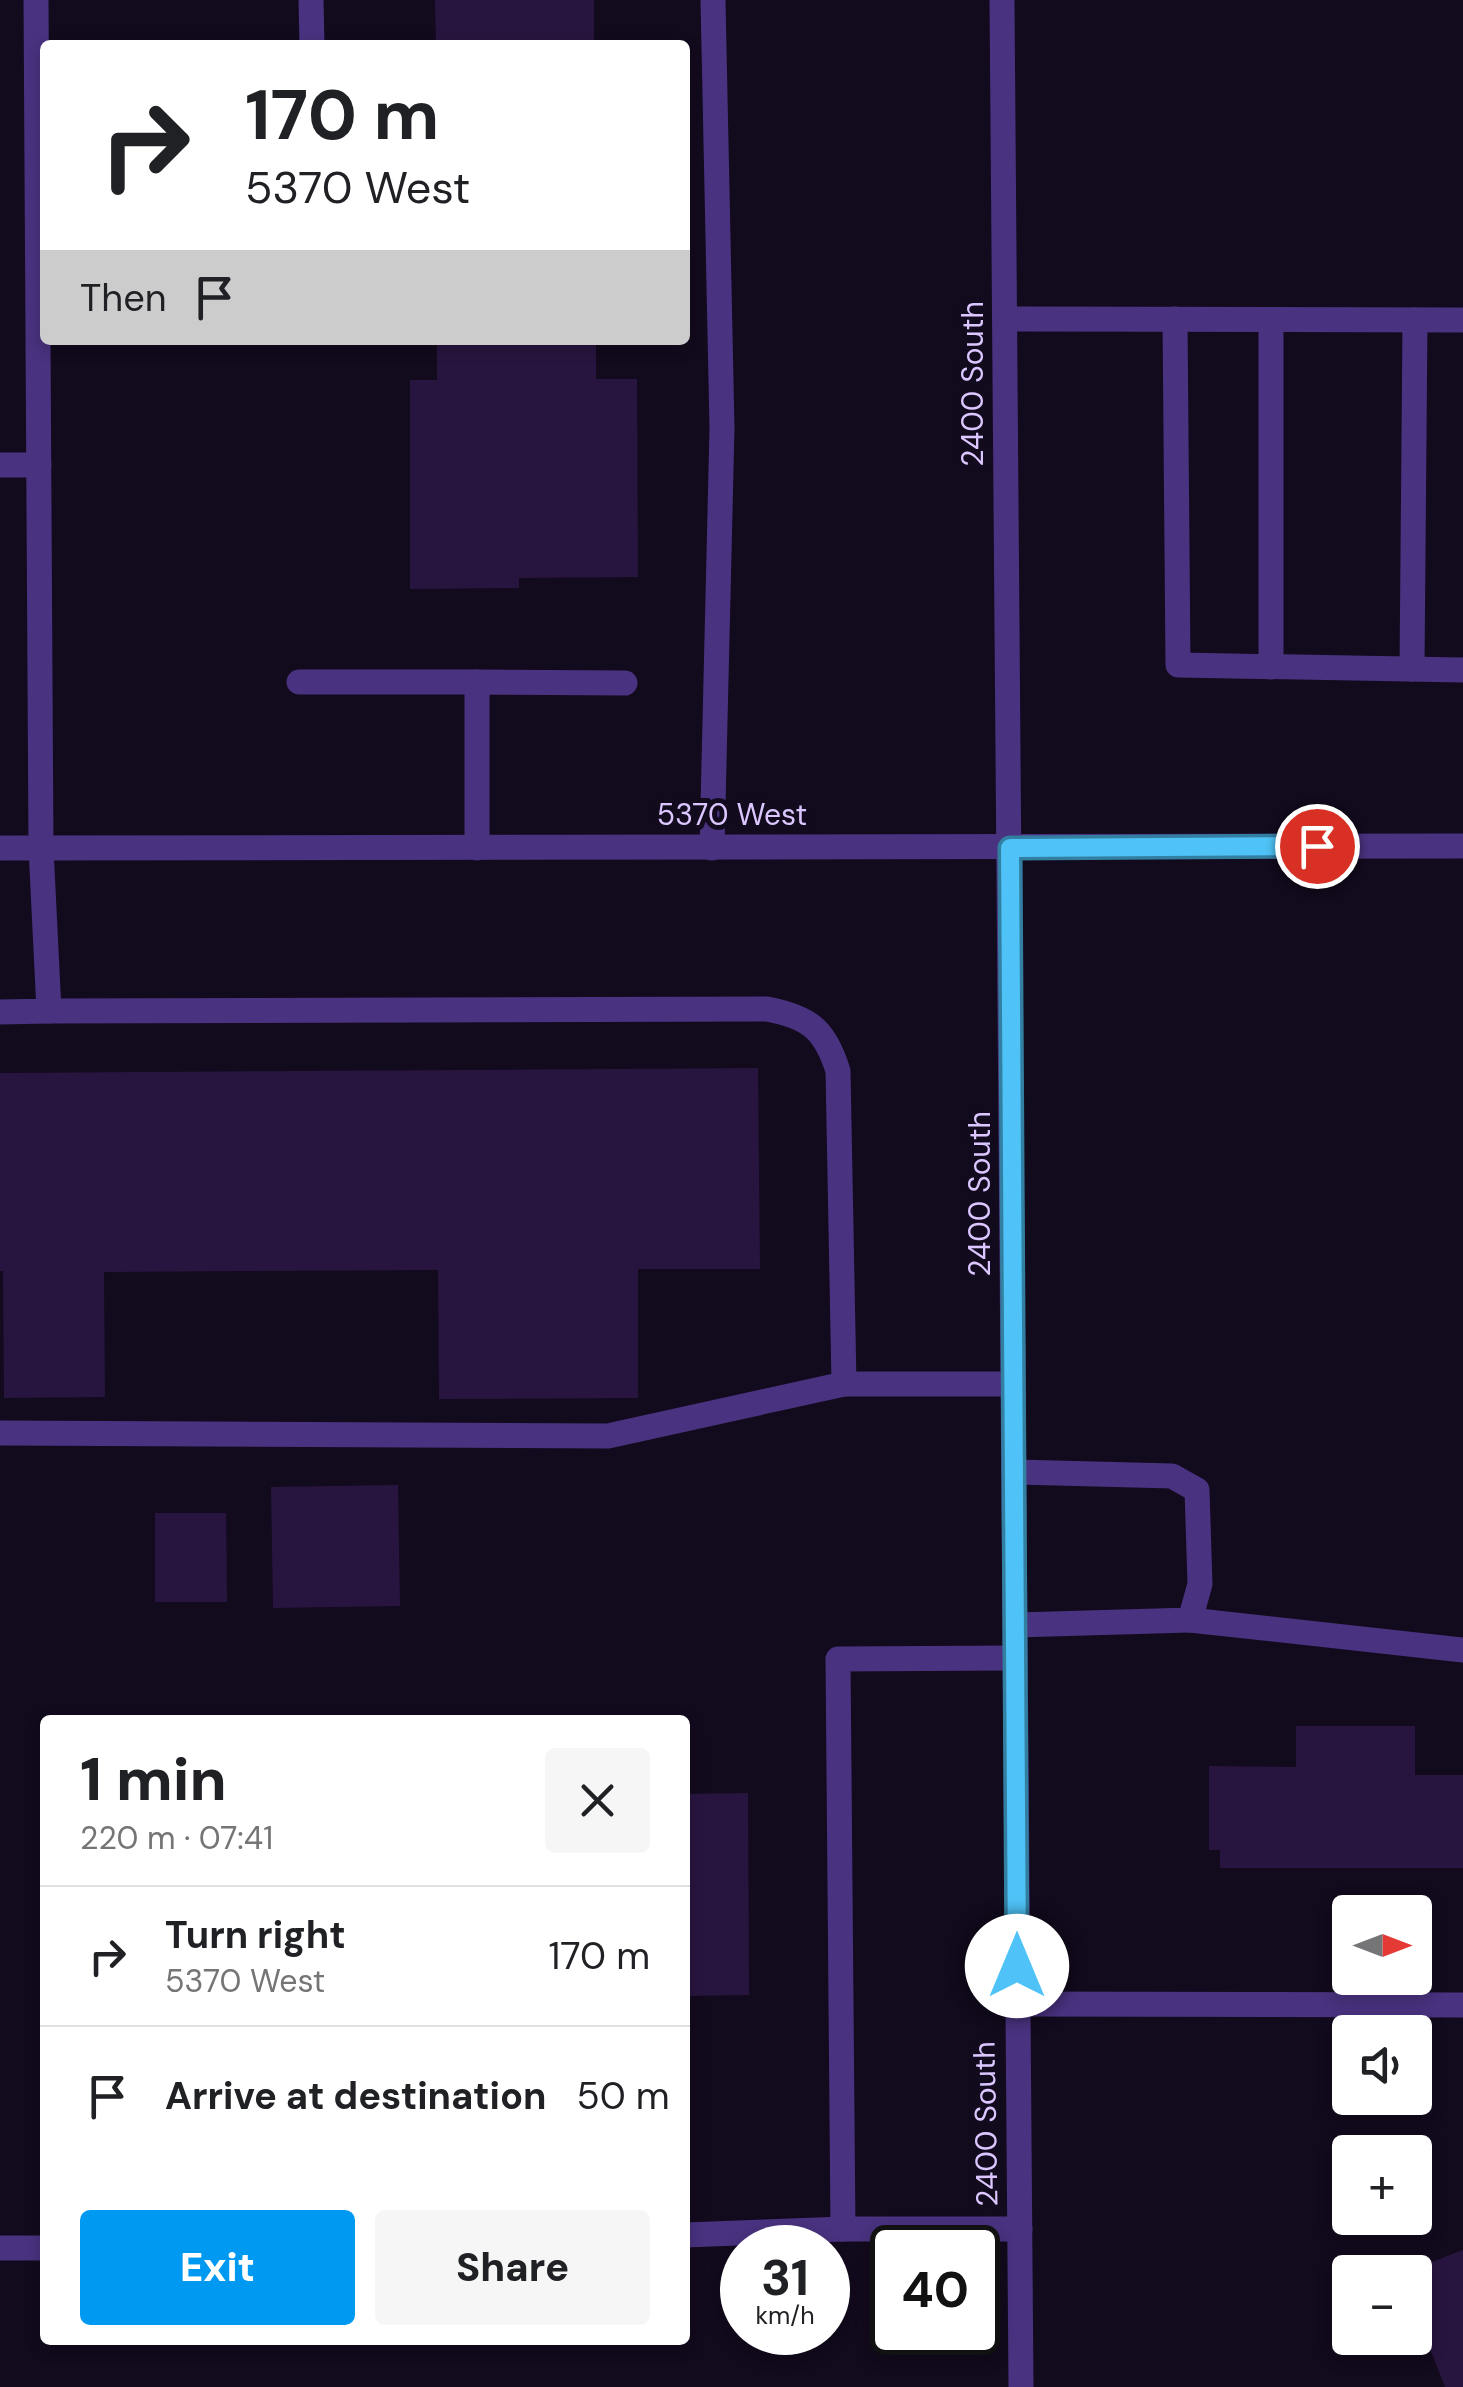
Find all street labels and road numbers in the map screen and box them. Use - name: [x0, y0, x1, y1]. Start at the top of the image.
- street label: 2400 South: [953, 301, 992, 467]
- street label: 5370 West: [657, 795, 807, 834]
- street label: 2400 South: [960, 1111, 999, 1277]
- street label: 2400 South: [965, 2041, 1006, 2207]

